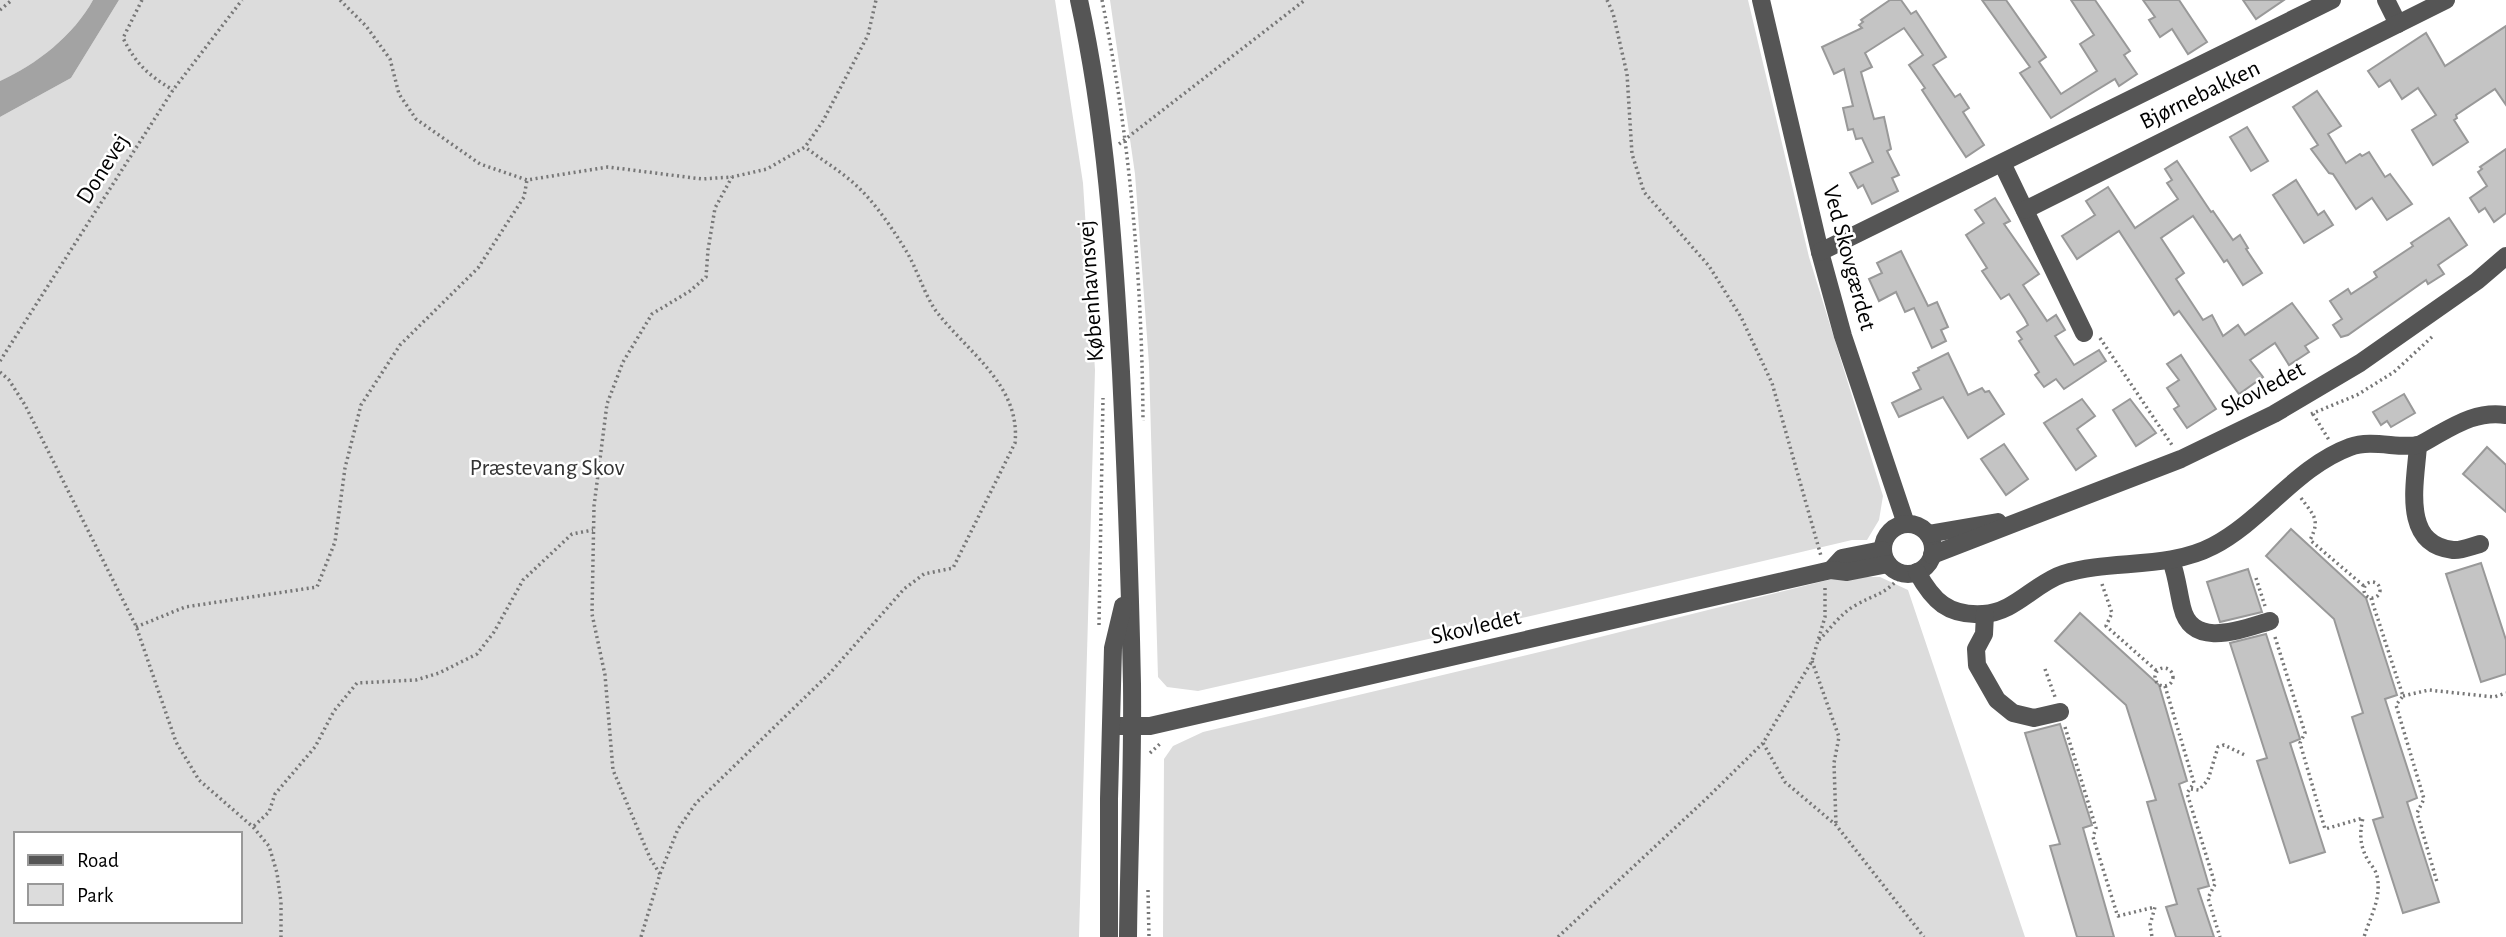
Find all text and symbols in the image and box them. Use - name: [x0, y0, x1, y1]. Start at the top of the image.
- street label: Bjørnebakken: [2136, 56, 2264, 134]
- street label: Donevej: [72, 130, 134, 208]
- street label: Ved Skovgærdet: [1818, 183, 1880, 333]
- street label: Københavnsvej: [1074, 219, 1108, 363]
- street label: Skovledet: [2217, 357, 2309, 421]
- park label: Præstevang Skov: [469, 456, 625, 480]
- street label: Skovledet: [1429, 605, 1524, 649]
- legend: [14, 832, 242, 923]
- text: Road: [77, 850, 119, 871]
- text: Park: [77, 885, 114, 906]

